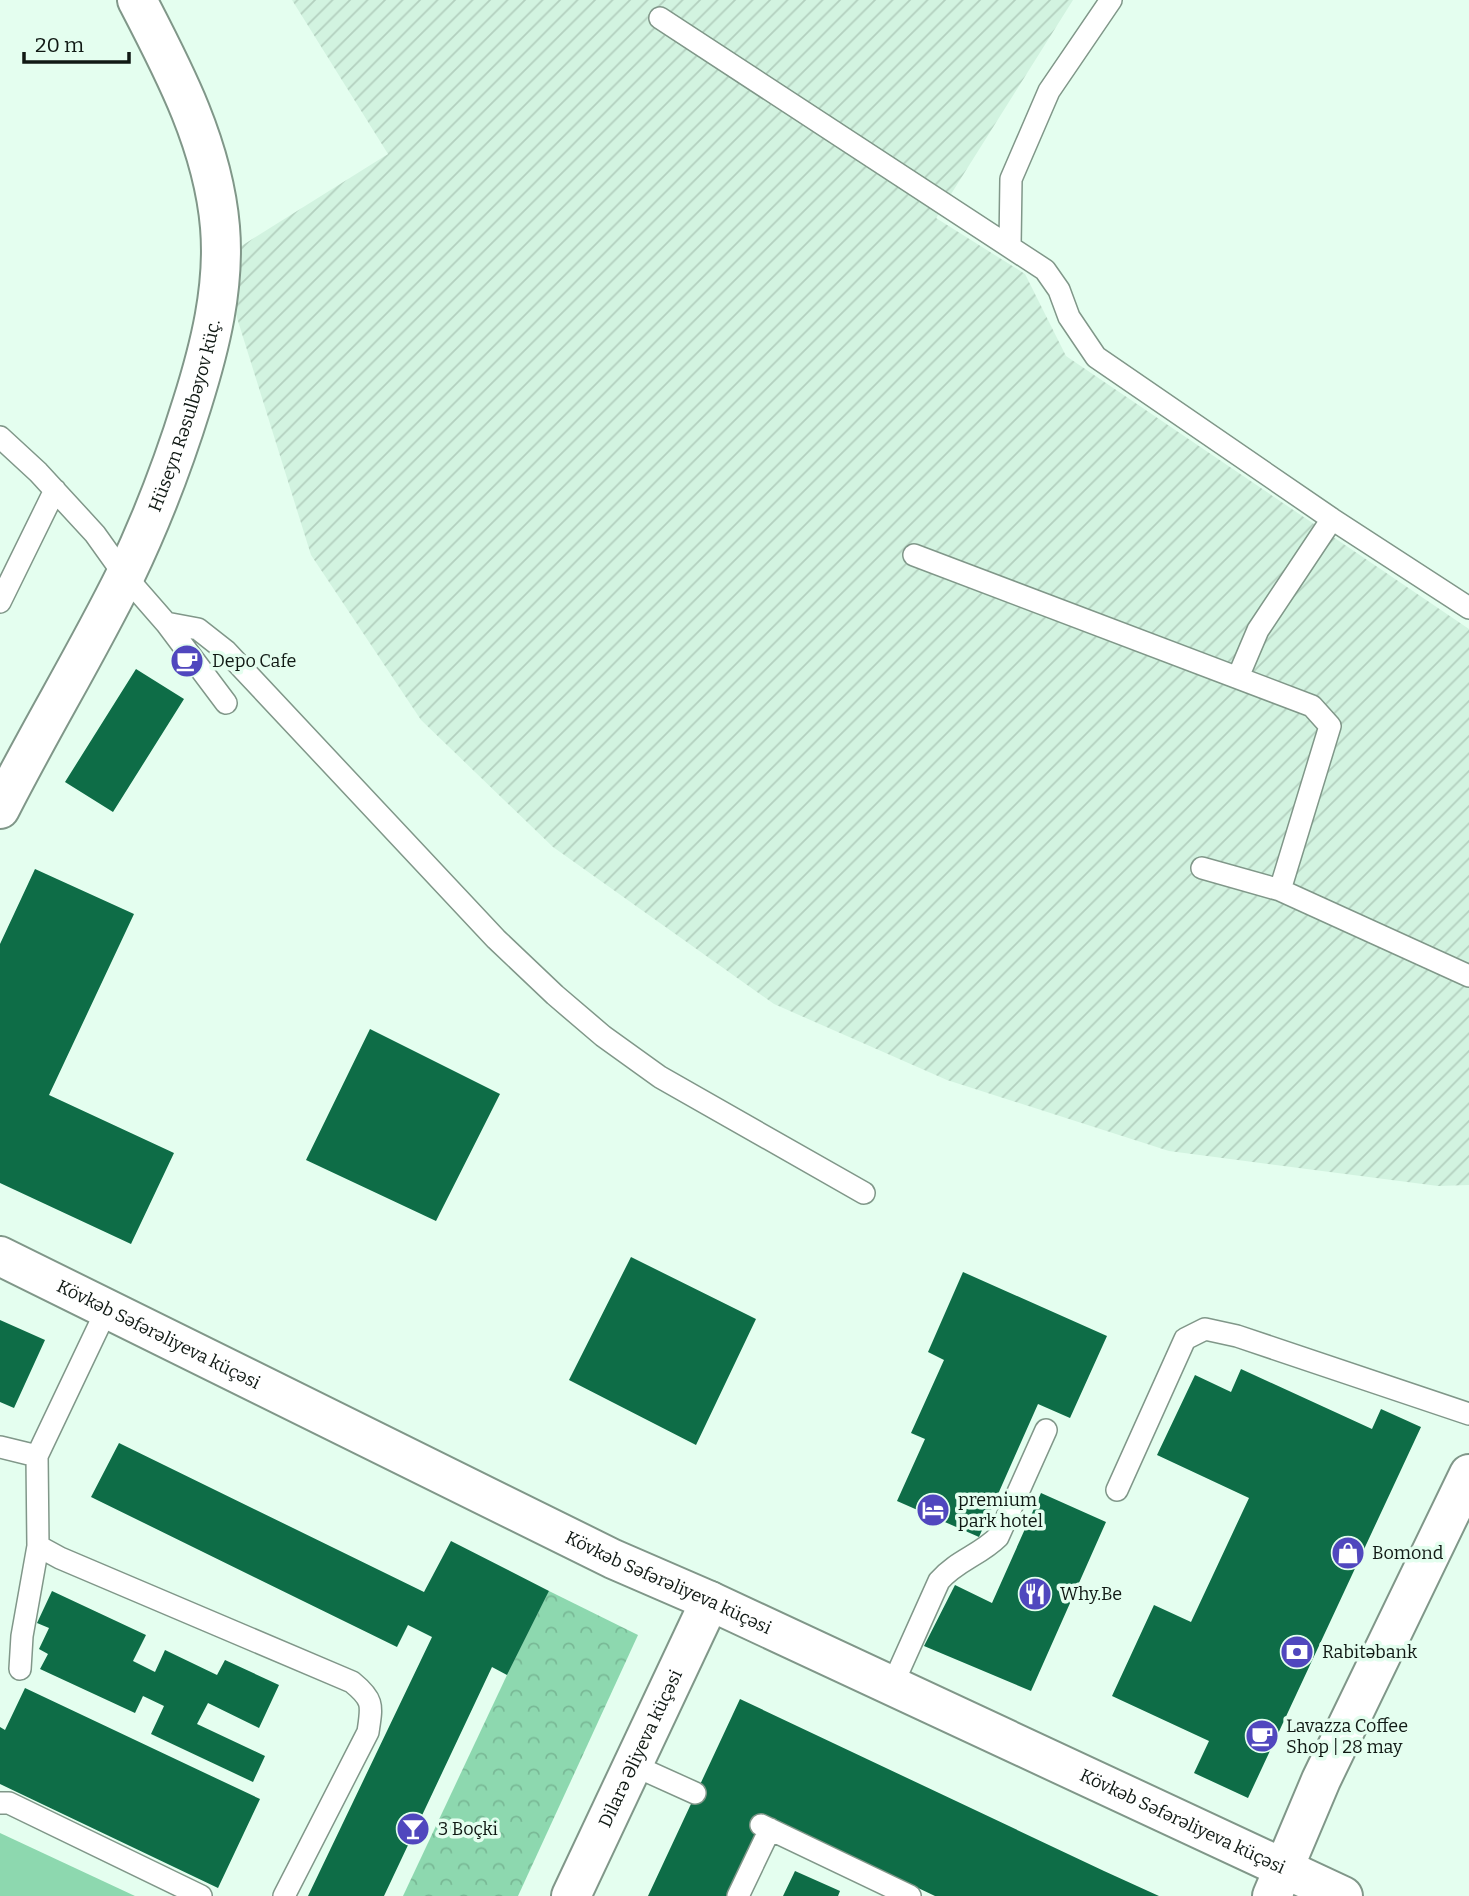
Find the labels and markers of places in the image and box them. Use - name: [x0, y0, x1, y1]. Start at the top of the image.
- cafe icon: Depo Cafe: [168, 642, 206, 680]
- place label: Depo Cafe: [212, 650, 296, 672]
- place label: premium park hotel: [958, 1489, 1043, 1532]
- hotel icon: premium park hotel: [914, 1491, 952, 1529]
- shop icon: Bomond: [1329, 1534, 1367, 1572]
- place label: Bomond: [1372, 1542, 1444, 1564]
- restaurant icon: Why.Be: [1016, 1575, 1054, 1613]
- place label: Why.Be: [1060, 1583, 1122, 1605]
- bank icon: Rabitəbank: [1278, 1633, 1316, 1671]
- place label: Rabitəbank: [1322, 1641, 1418, 1663]
- place label: Lavazza Coffee Shop | 28 may: [1286, 1715, 1408, 1758]
- cafe icon: Lavazza Coffee Shop | 28 may: [1243, 1717, 1281, 1755]
- bar icon: 3 Boçki: [394, 1810, 432, 1848]
- place label: 3 Boçki: [438, 1818, 498, 1840]

